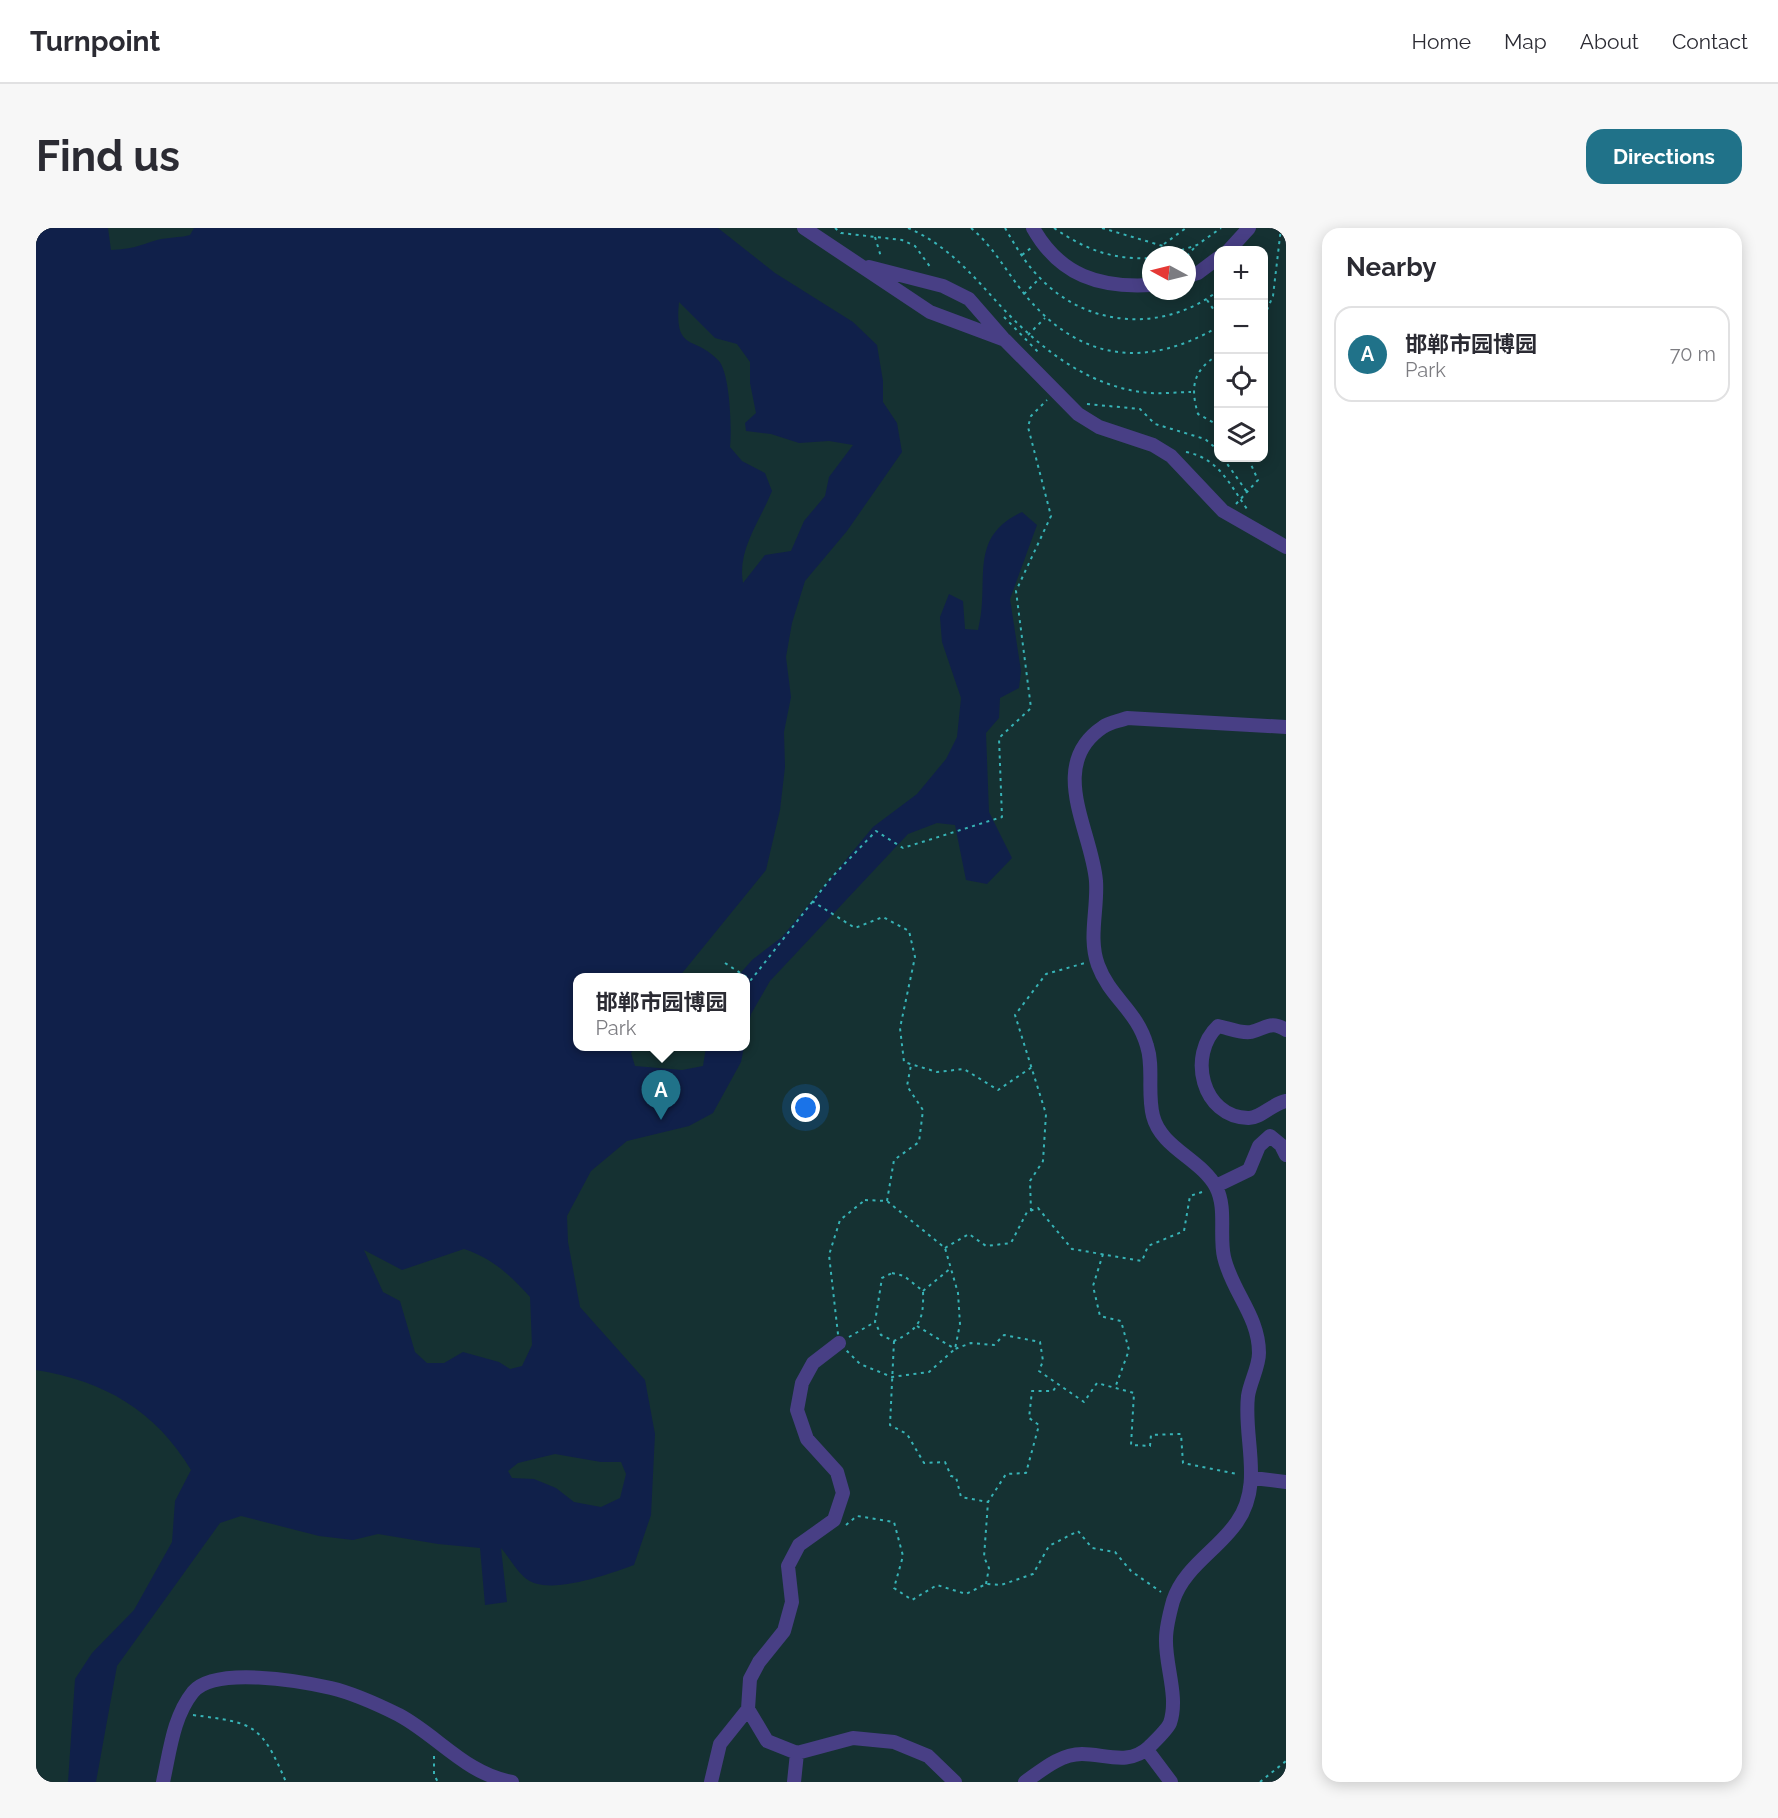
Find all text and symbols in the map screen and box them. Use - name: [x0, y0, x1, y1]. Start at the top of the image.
- text: Turnpoint: [30, 25, 160, 58]
- text: Home: [1412, 29, 1471, 54]
- text: Map: [1504, 29, 1547, 54]
- text: About: [1580, 29, 1639, 54]
- text: Contact: [1672, 29, 1748, 54]
- button: Directions: [1586, 129, 1742, 184]
- text: Find us: [36, 132, 180, 181]
- north arrow: [1142, 246, 1196, 300]
- map controls: [1214, 246, 1268, 462]
- button: +: [1214, 246, 1268, 300]
- text: Nearby: [1346, 252, 1436, 282]
- button: −: [1214, 300, 1268, 354]
- text: 邯郸市园博园: [1405, 331, 1537, 357]
- text: A: [1361, 342, 1374, 366]
- text: 70 m: [1670, 342, 1716, 366]
- button: locate: [1214, 354, 1268, 408]
- text: Park: [1405, 358, 1446, 382]
- button: layers: [1214, 408, 1268, 462]
- popup: [573, 973, 750, 1051]
- text: 邯郸市园博园: [595, 989, 728, 1015]
- text: Park: [595, 1016, 636, 1040]
- pin: A: [642, 1070, 680, 1120]
- your location: [791, 1093, 820, 1122]

